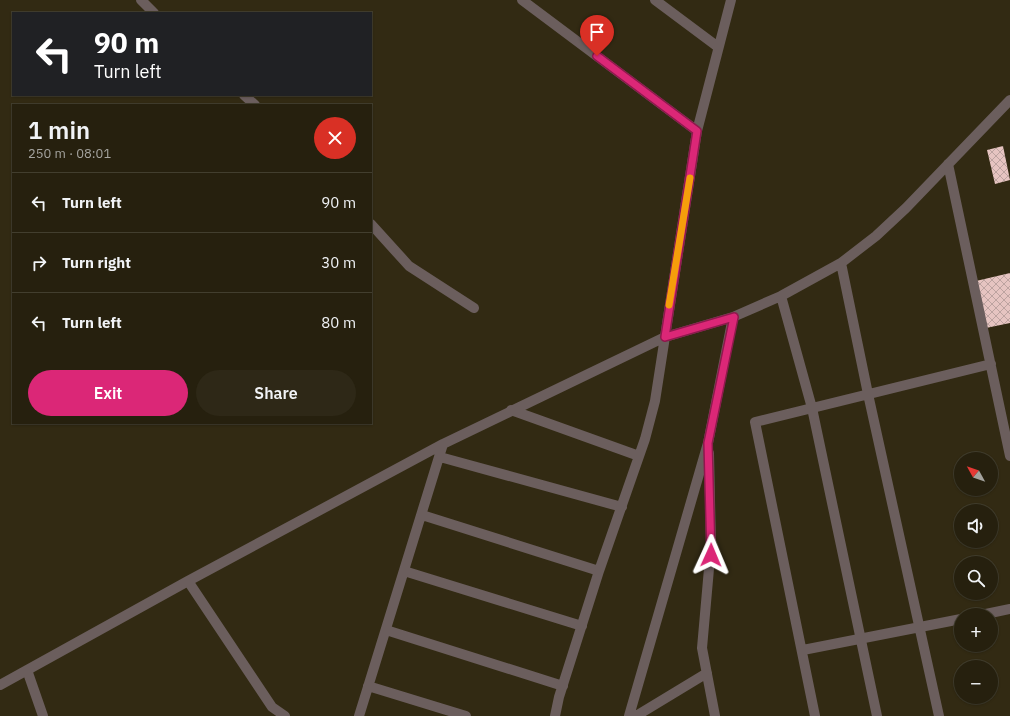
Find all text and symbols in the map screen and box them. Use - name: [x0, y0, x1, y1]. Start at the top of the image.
- pin: [580, 15, 614, 56]
- icon: arrive: [586, 21, 608, 43]
- text: 90 m: [94, 24, 159, 61]
- icon: left: [28, 28, 80, 80]
- text: Turn left: [94, 60, 162, 83]
- text: 1 min: [28, 114, 90, 146]
- button: close: [314, 117, 356, 159]
- text: 250 m · 08:01: [28, 145, 111, 162]
- icon: left: [28, 192, 50, 214]
- text: Turn left: [62, 193, 122, 212]
- text: 90 m: [321, 193, 356, 212]
- icon: right: [28, 252, 50, 274]
- text: Turn right: [62, 253, 131, 272]
- text: 30 m: [321, 253, 356, 272]
- icon: left: [28, 312, 50, 334]
- text: Turn left: [62, 313, 122, 332]
- text: 80 m: [321, 313, 356, 332]
- button: Exit: [28, 370, 188, 416]
- button: Share: [196, 370, 356, 416]
- north arrow: [954, 452, 998, 496]
- map controls: [954, 452, 998, 704]
- button: sound: [954, 504, 998, 548]
- position arrow: [690, 534, 732, 576]
- button: search: [954, 556, 998, 600]
- button: +: [954, 608, 998, 652]
- button: −: [954, 660, 998, 704]

